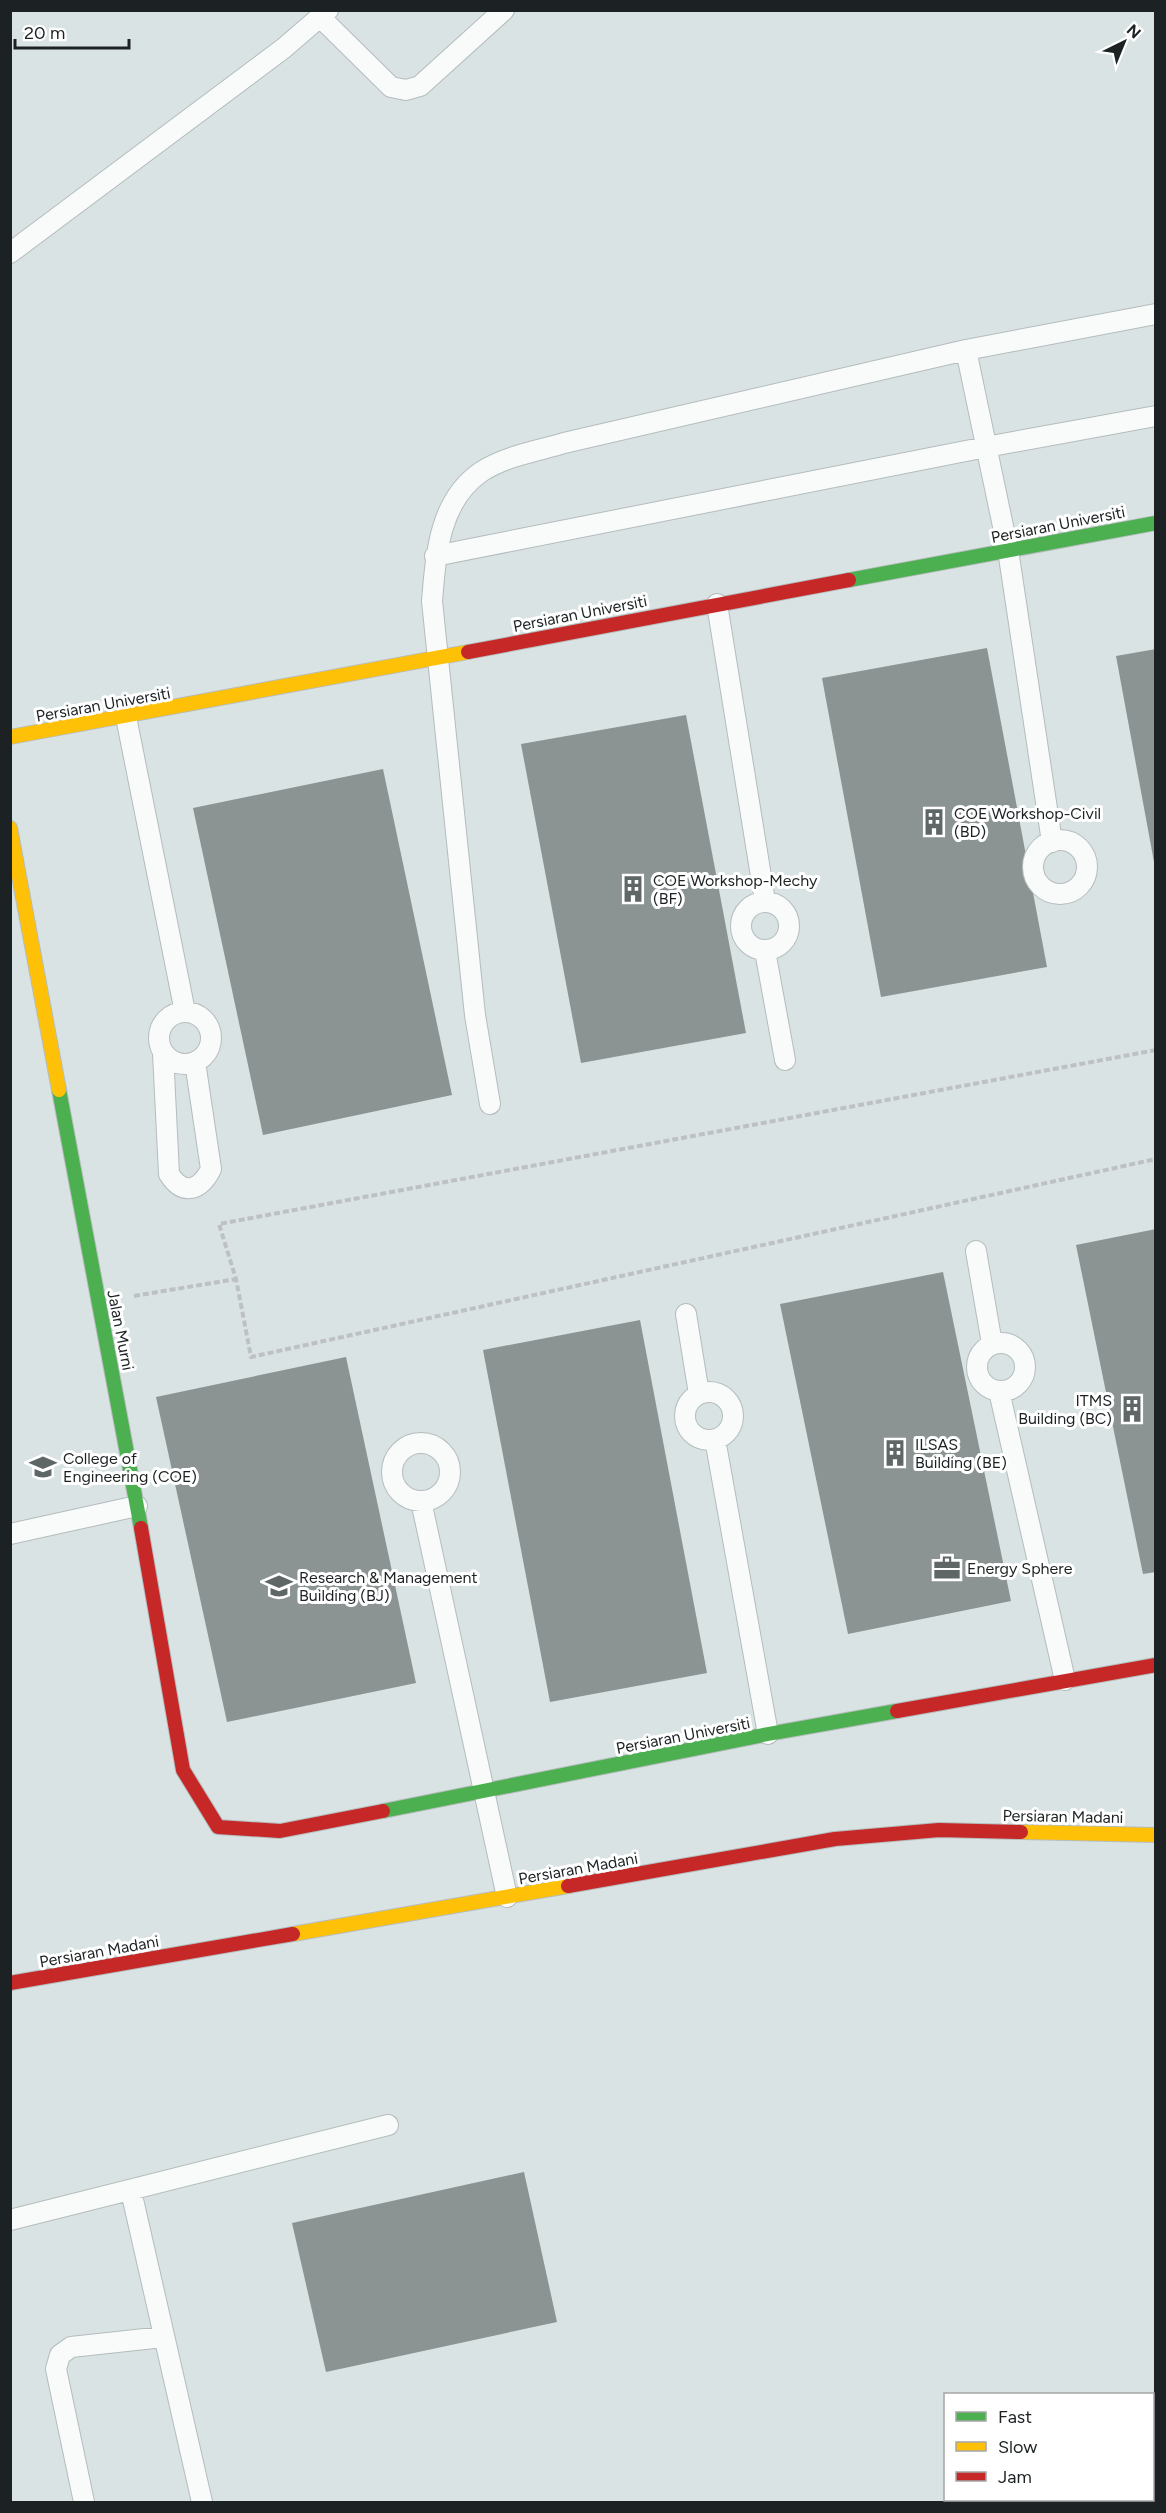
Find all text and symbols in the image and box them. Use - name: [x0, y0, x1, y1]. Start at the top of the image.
- scale bar: [15, 12, 129, 50]
- north arrow: [1094, 12, 1154, 72]
- text: N: [1123, 20, 1145, 43]
- text: 20 m: [24, 22, 65, 44]
- street label: Persiaran Universiti: [989, 502, 1127, 547]
- street label: Persiaran Universiti: [511, 591, 649, 636]
- street label: Persiaran Universiti: [34, 683, 172, 726]
- place label: COE Workshop-Civil (BD): [954, 804, 1101, 841]
- building icon: COE Workshop-Civil (BD): [919, 807, 949, 837]
- place label: COE Workshop-Mechy (BF): [653, 871, 818, 908]
- building icon: COE Workshop-Mechy (BF): [618, 874, 648, 904]
- street label: Jalan Murni: [103, 1288, 138, 1372]
- place label: ITMS Building (BC): [1018, 1391, 1112, 1428]
- building icon: ITMS Building (BC): [1117, 1394, 1147, 1424]
- place label: ILSAS Building (BE): [915, 1435, 1007, 1472]
- building icon: ILSAS Building (BE): [880, 1438, 910, 1468]
- place label: College of Engineering (COE): [63, 1449, 197, 1486]
- school or university icon: College of Engineering (COE): [28, 1452, 58, 1482]
- office icon: Energy Sphere: [932, 1553, 962, 1583]
- place label: Energy Sphere: [967, 1559, 1073, 1578]
- place label: Research & Management Building (BJ): [299, 1568, 478, 1605]
- school or university icon: Research & Management Building (BJ): [264, 1571, 294, 1601]
- street label: Persiaran Universiti: [614, 1713, 752, 1758]
- street label: Persiaran Madani: [1002, 1806, 1124, 1827]
- street label: Persiaran Madani: [517, 1849, 639, 1888]
- street label: Persiaran Madani: [38, 1932, 160, 1971]
- legend: [944, 2393, 1154, 2501]
- text: Fast: [998, 2406, 1032, 2428]
- text: Slow: [998, 2436, 1037, 2458]
- text: Jam: [998, 2466, 1032, 2488]

